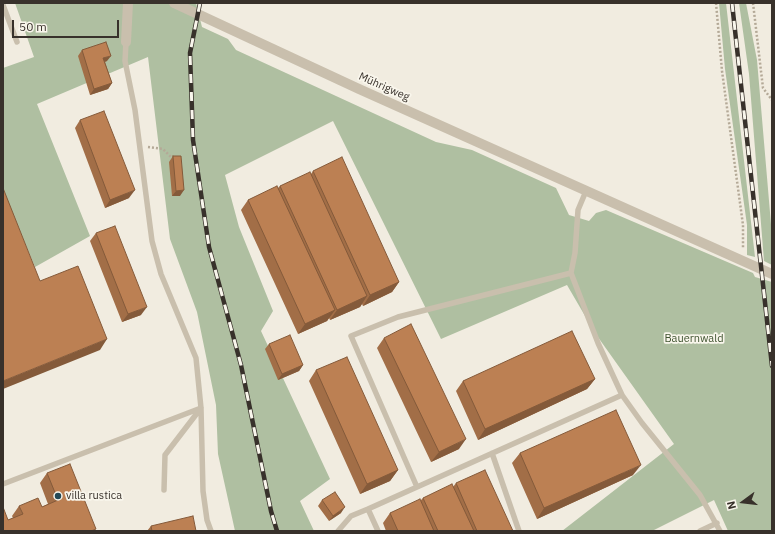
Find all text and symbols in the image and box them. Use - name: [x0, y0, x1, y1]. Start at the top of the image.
- scale bar: [14, 12, 121, 38]
- text: 50 m: [19, 19, 47, 34]
- street label: Mührigweg: [357, 70, 411, 104]
- park label: Bauernwald: [664, 332, 724, 346]
- north arrow: [723, 482, 763, 522]
- place label: villa rustica: [66, 489, 122, 503]
- marker: villa rustica: [53, 491, 63, 501]
- text: N: [724, 499, 739, 511]

